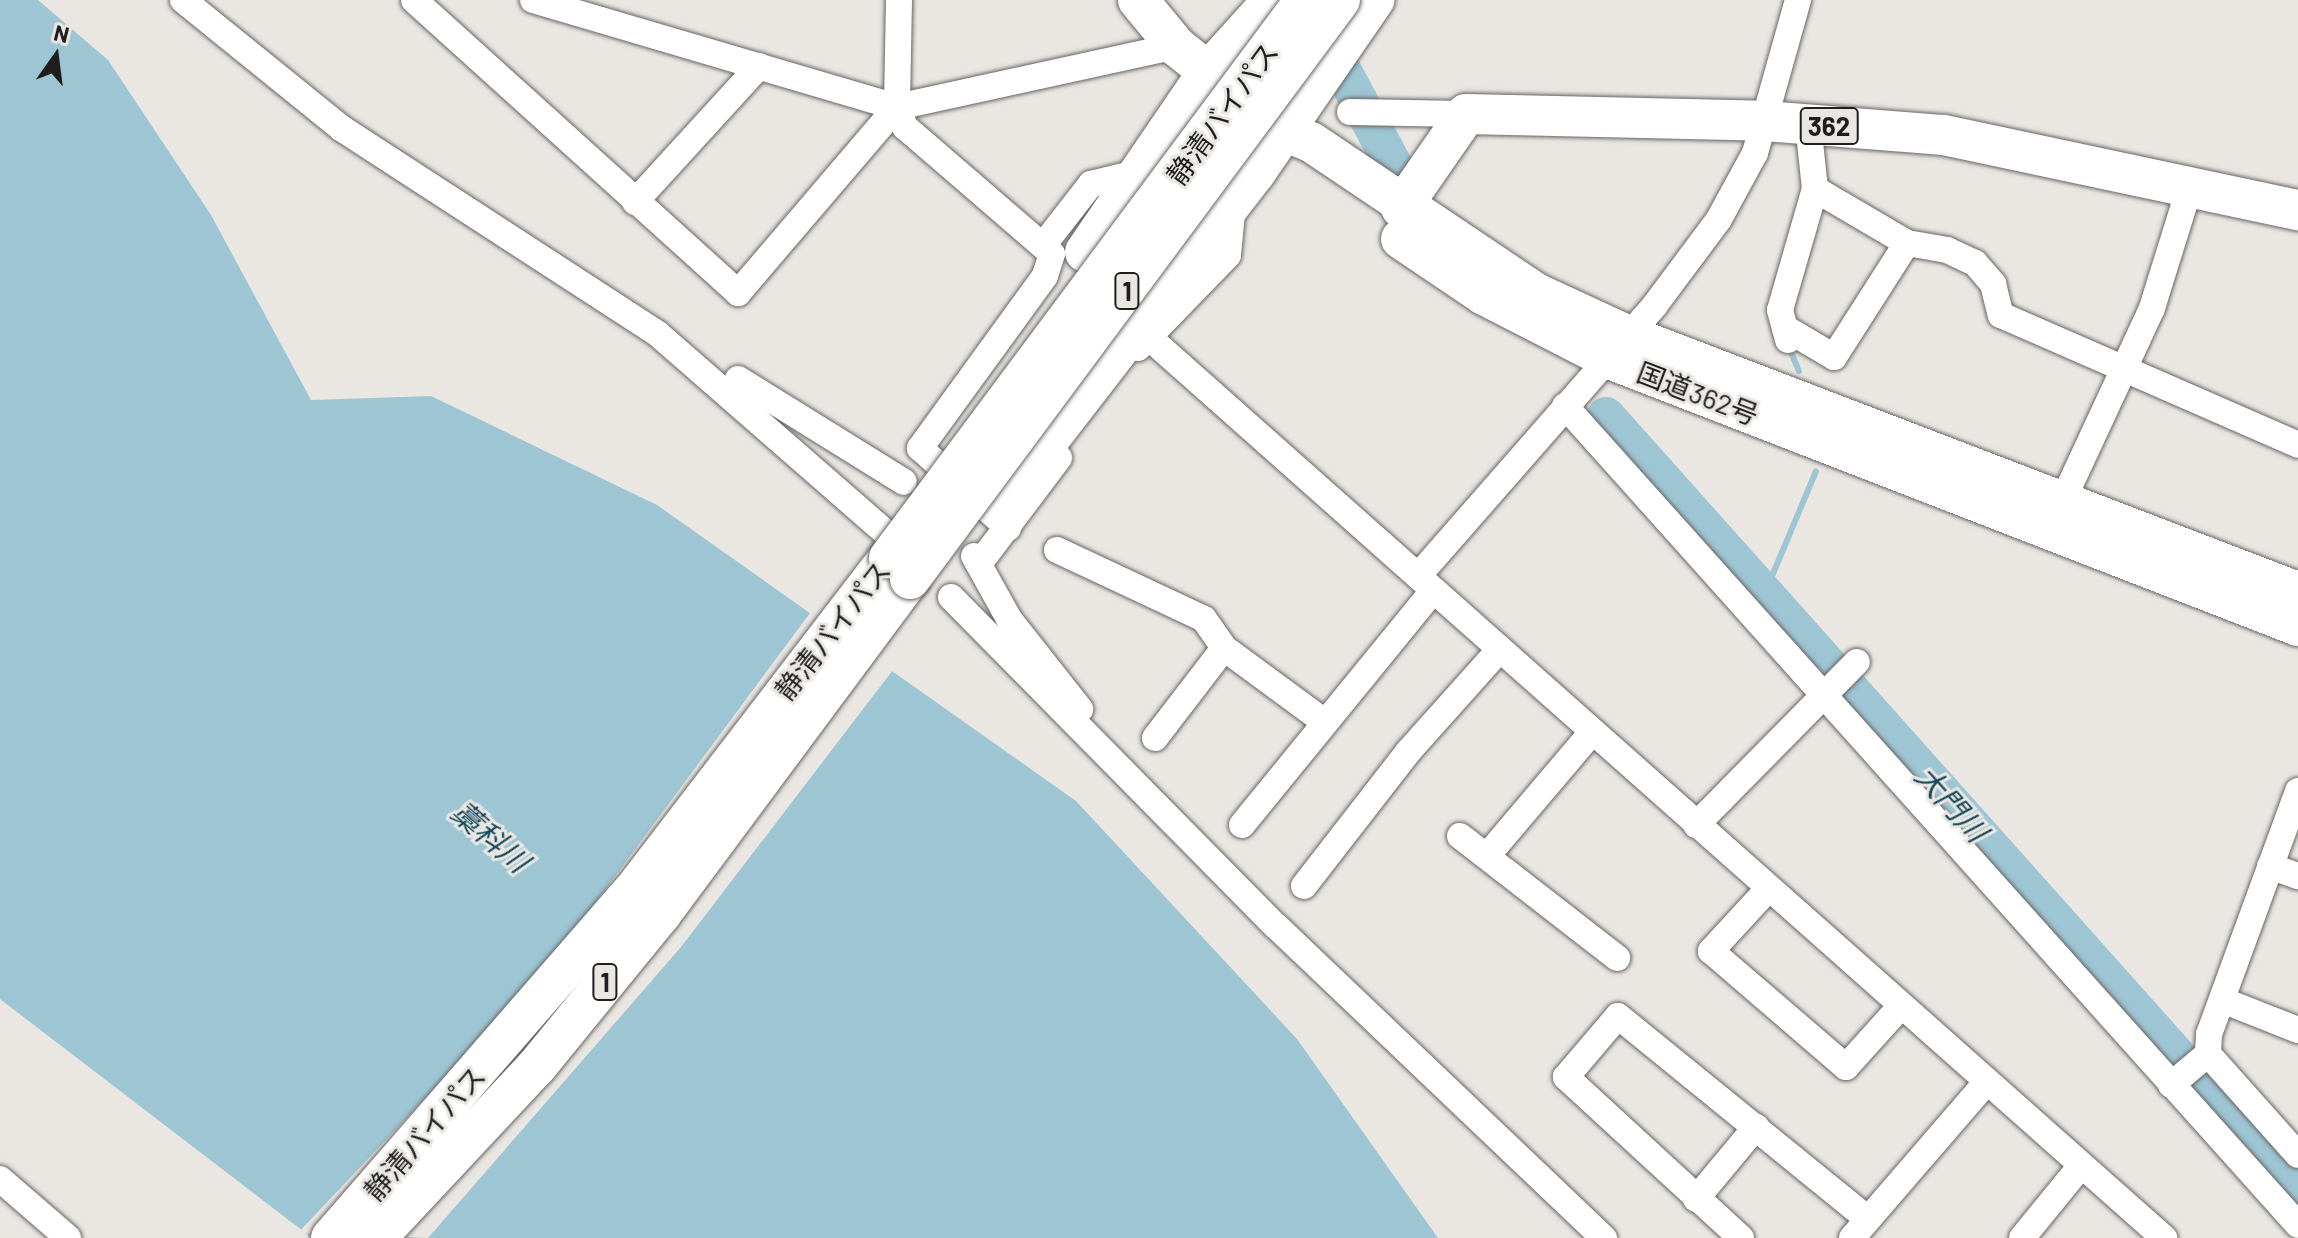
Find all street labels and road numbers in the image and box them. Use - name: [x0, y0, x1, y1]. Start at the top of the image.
- street label: 静清バイパス: [1159, 35, 1285, 191]
- road number: 362: [1799, 104, 1859, 148]
- road number: 1: [1113, 269, 1141, 313]
- street label: 国道362号: [1632, 354, 1764, 432]
- street label: 静清バイパス: [767, 553, 897, 707]
- road number: 1: [591, 960, 619, 1004]
- street label: 静清バイパス: [356, 1059, 492, 1207]

